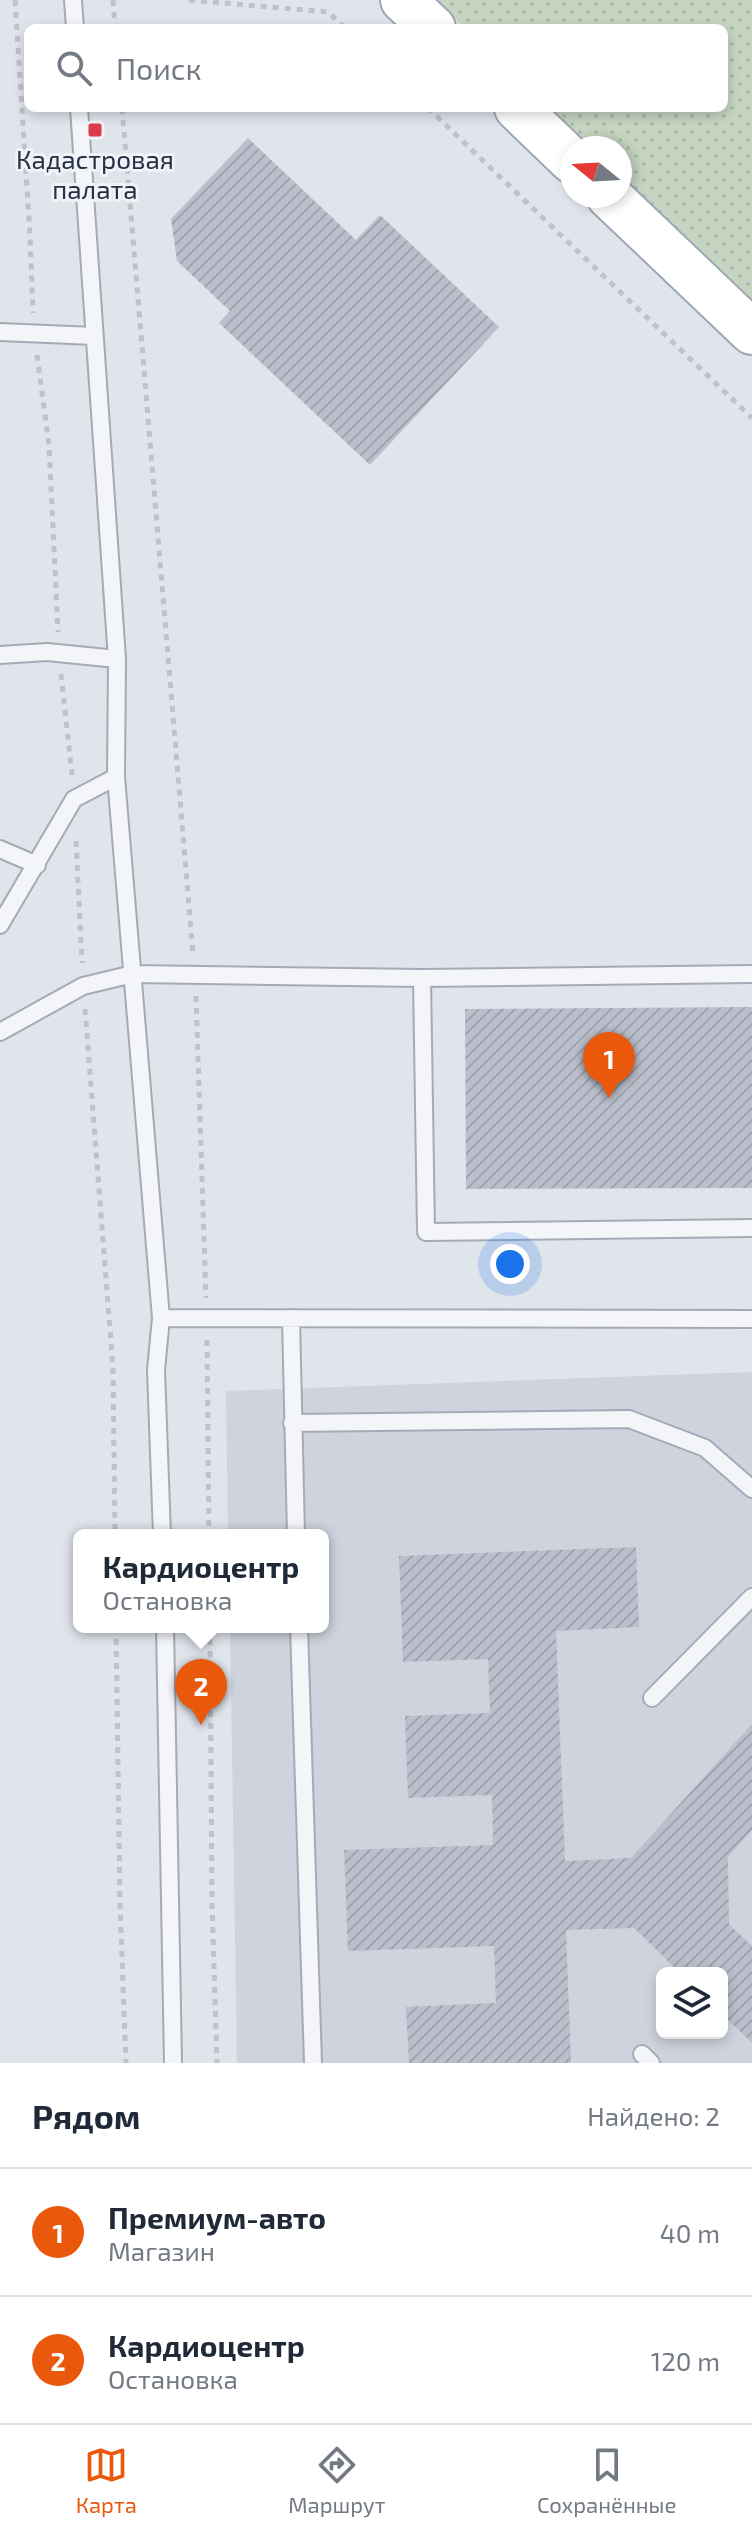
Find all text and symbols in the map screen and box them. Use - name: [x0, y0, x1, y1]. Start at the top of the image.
- search box: [24, 24, 728, 112]
- icon: search: [52, 46, 96, 90]
- text: Поиск: [116, 50, 202, 86]
- marker: Кадастровая палата: [86, 121, 104, 139]
- north arrow: [560, 136, 632, 208]
- place label: Кадастровая палата: [16, 143, 174, 204]
- pin: 1: [583, 1032, 635, 1098]
- your location: [490, 1244, 530, 1284]
- popup: [73, 1529, 329, 1633]
- text: Кардиоцентр: [103, 1548, 299, 1584]
- text: Остановка: [103, 1584, 232, 1615]
- pin: 2: [175, 1659, 227, 1725]
- map controls: [656, 1967, 728, 2039]
- button: layers: [656, 1967, 728, 2039]
- text: Рядом: [32, 2095, 140, 2136]
- text: Найдено: 2: [587, 2100, 720, 2131]
- text: Премиум-авто: [108, 2199, 326, 2235]
- text: 1: [52, 2217, 64, 2248]
- text: 40 m: [660, 2217, 720, 2248]
- text: Магазин: [108, 2235, 215, 2266]
- text: Кардиоцентр: [108, 2327, 305, 2363]
- text: 2: [50, 2345, 66, 2376]
- text: 120 m: [651, 2345, 720, 2376]
- text: Остановка: [108, 2363, 238, 2394]
- tab: Карта: [76, 2443, 137, 2517]
- tab: Маршрут: [288, 2443, 385, 2517]
- tab: Сохранённые: [537, 2443, 676, 2517]

